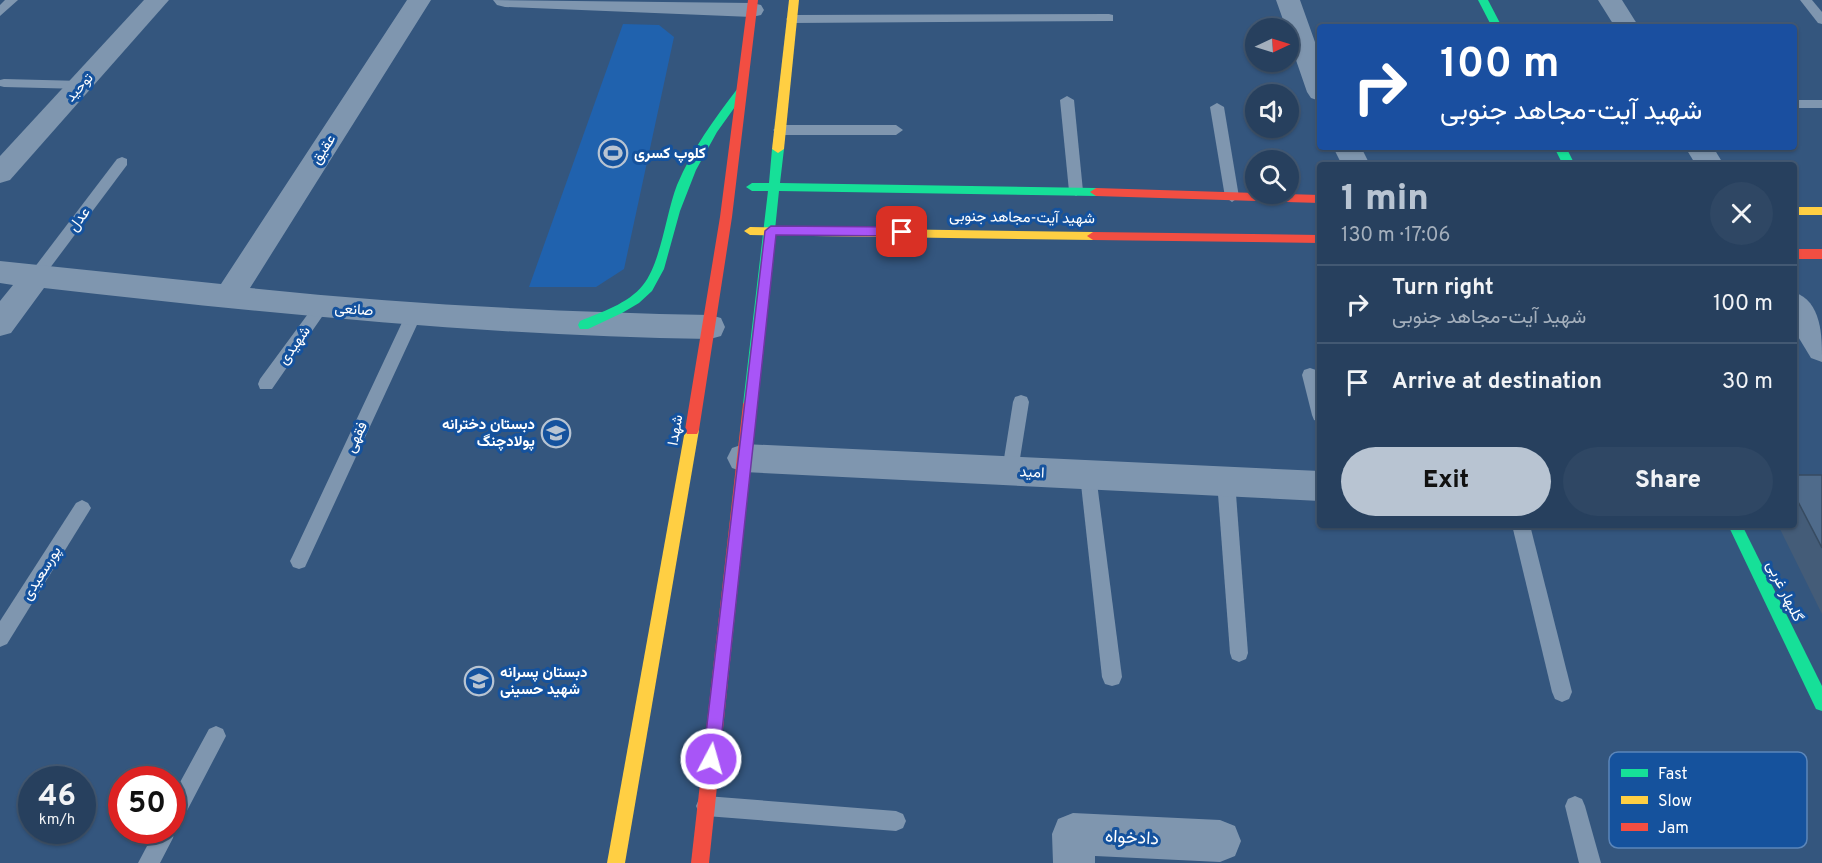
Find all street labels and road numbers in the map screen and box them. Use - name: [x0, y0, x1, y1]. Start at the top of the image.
- street label: توحید: [63, 70, 97, 106]
- street label: عقیق: [307, 131, 341, 169]
- street label: عدل: [65, 204, 96, 236]
- street label: شهید آیت-مجاهد جنوبی: [949, 208, 1095, 229]
- street label: صانعی: [334, 300, 374, 321]
- street label: شهیدی: [275, 323, 316, 369]
- street label: شهدا: [664, 413, 689, 447]
- street label: فقهی: [342, 419, 373, 456]
- street label: امید: [1019, 463, 1045, 484]
- street label: پورسعیدی: [18, 543, 66, 604]
- street label: گلبهار غربی: [1761, 558, 1807, 626]
- street label: دادخواه: [1104, 826, 1160, 851]

